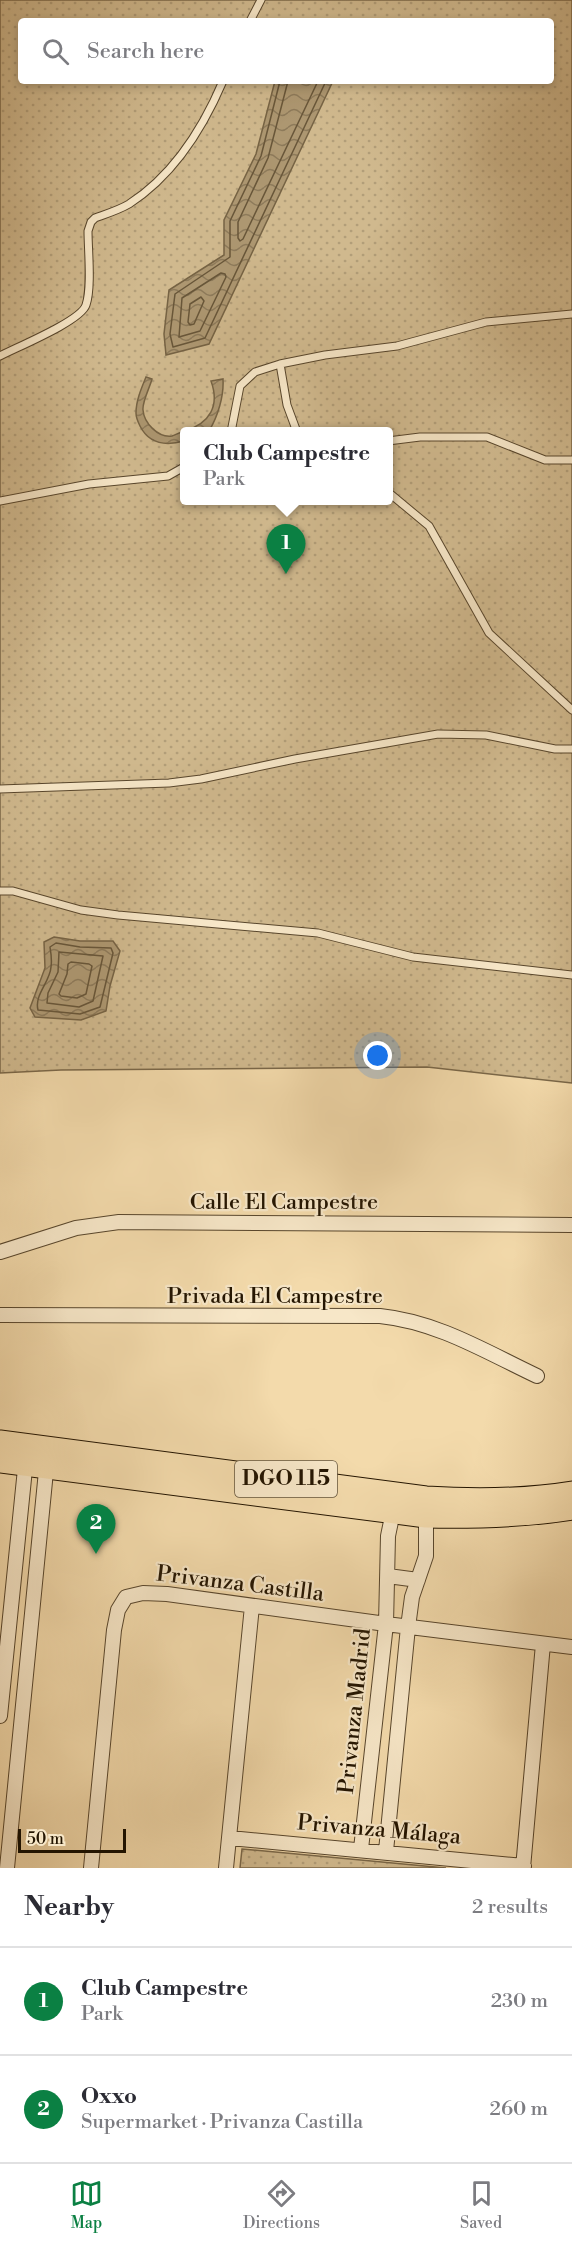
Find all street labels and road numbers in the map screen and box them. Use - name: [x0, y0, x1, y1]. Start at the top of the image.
- street label: Calle El Campestre: [190, 1189, 378, 1216]
- street label: Privada El Campestre: [167, 1283, 383, 1310]
- road number: DGO 115: [235, 1461, 337, 1497]
- street label: Privanza Castilla: [155, 1560, 326, 1608]
- street label: Privanza Madrid: [333, 1626, 377, 1795]
- street label: Privanza Málaga: [296, 1809, 463, 1851]

